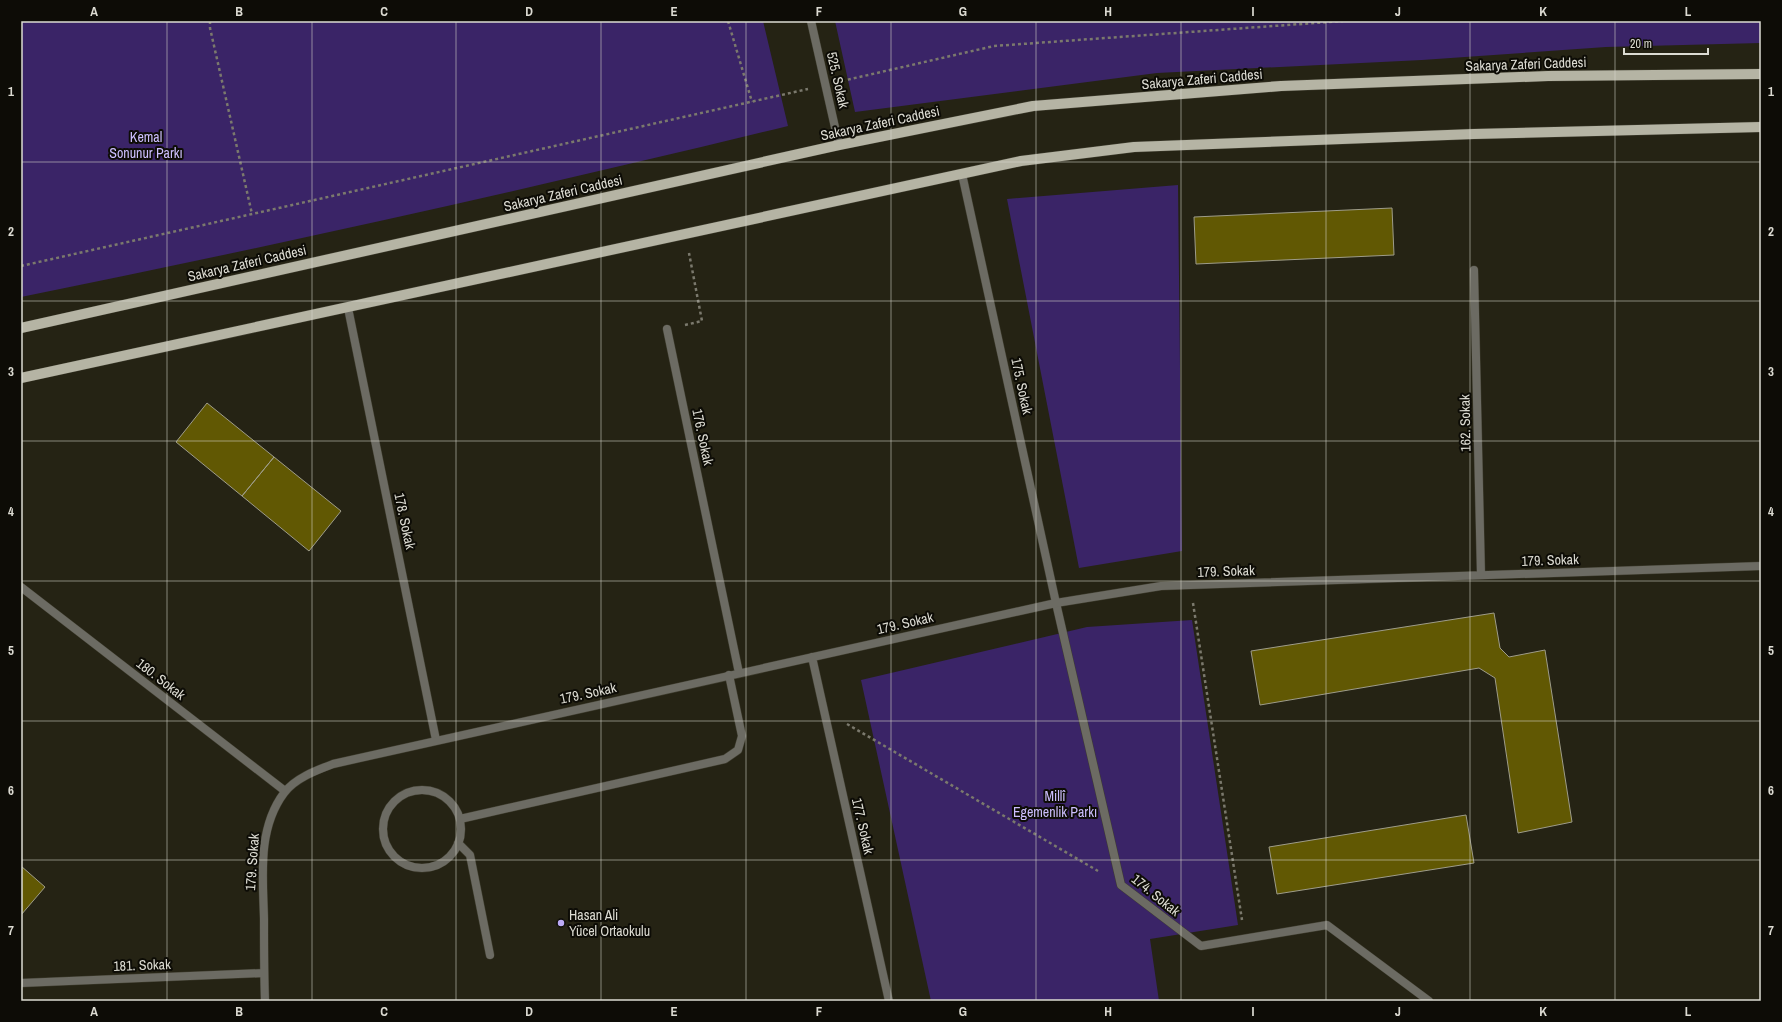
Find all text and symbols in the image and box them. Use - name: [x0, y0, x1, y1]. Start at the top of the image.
- text: A: [90, 3, 98, 20]
- text: B: [235, 3, 243, 20]
- text: C: [380, 3, 388, 20]
- text: D: [525, 3, 533, 20]
- text: E: [670, 3, 678, 20]
- text: F: [816, 3, 823, 20]
- text: G: [959, 3, 967, 20]
- text: H: [1104, 3, 1112, 20]
- text: I: [1252, 3, 1255, 20]
- text: J: [1395, 3, 1401, 20]
- text: K: [1539, 3, 1547, 20]
- text: L: [1685, 3, 1692, 20]
- scale bar: [1624, 30, 1708, 56]
- text: 20 m: [1630, 36, 1652, 52]
- street label: 525. Sokak: [823, 50, 853, 110]
- street label: Sakarya Zaferi Caddesi: [1465, 53, 1587, 75]
- street label: Sakarya Zaferi Caddesi: [1141, 65, 1263, 93]
- text: 1: [8, 83, 14, 100]
- text: 1: [1768, 83, 1774, 100]
- street label: Sakarya Zaferi Caddesi: [819, 102, 941, 144]
- park label: Kemal Sonunur Parkı: [109, 128, 183, 162]
- street label: Sakarya Zaferi Caddesi: [502, 171, 624, 215]
- text: 2: [8, 223, 14, 240]
- text: 2: [1768, 223, 1774, 240]
- street label: Sakarya Zaferi Caddesi: [186, 241, 308, 285]
- street label: 175. Sokak: [1007, 356, 1037, 416]
- text: 3: [8, 363, 14, 380]
- text: 3: [1768, 363, 1774, 380]
- street label: 162. Sokak: [1455, 394, 1474, 452]
- street label: 176. Sokak: [688, 407, 718, 467]
- street label: 178. Sokak: [390, 491, 420, 551]
- text: 4: [8, 503, 14, 520]
- text: 4: [1768, 503, 1774, 520]
- street label: 179. Sokak: [1521, 550, 1579, 570]
- street label: 179. Sokak: [1197, 561, 1255, 581]
- street label: 179. Sokak: [875, 608, 935, 638]
- text: 5: [8, 642, 14, 659]
- text: 5: [1768, 642, 1774, 659]
- street label: 180. Sokak: [133, 654, 189, 704]
- street label: 179. Sokak: [558, 678, 618, 708]
- text: 6: [8, 782, 14, 799]
- text: 6: [1768, 782, 1774, 799]
- park label: Millî Egemenlik Parkı: [1013, 787, 1097, 821]
- street label: 177. Sokak: [848, 796, 878, 856]
- street label: 179. Sokak: [241, 832, 263, 891]
- street label: 174. Sokak: [1128, 870, 1184, 920]
- place label: Hasan Ali Yücel Ortaokulu: [569, 906, 650, 940]
- marker: Hasan Ali Yücel Ortaokulu: [556, 918, 566, 928]
- text: 7: [8, 922, 14, 939]
- text: 7: [1768, 922, 1774, 939]
- street label: 181. Sokak: [113, 955, 171, 975]
- text: A: [90, 1003, 98, 1020]
- text: B: [235, 1003, 243, 1020]
- text: C: [380, 1003, 388, 1020]
- text: D: [525, 1003, 533, 1020]
- text: E: [670, 1003, 678, 1020]
- text: F: [816, 1003, 823, 1020]
- text: G: [959, 1003, 967, 1020]
- text: H: [1104, 1003, 1112, 1020]
- text: I: [1252, 1003, 1255, 1020]
- text: J: [1395, 1003, 1401, 1020]
- text: K: [1539, 1003, 1547, 1020]
- text: L: [1685, 1003, 1692, 1020]

